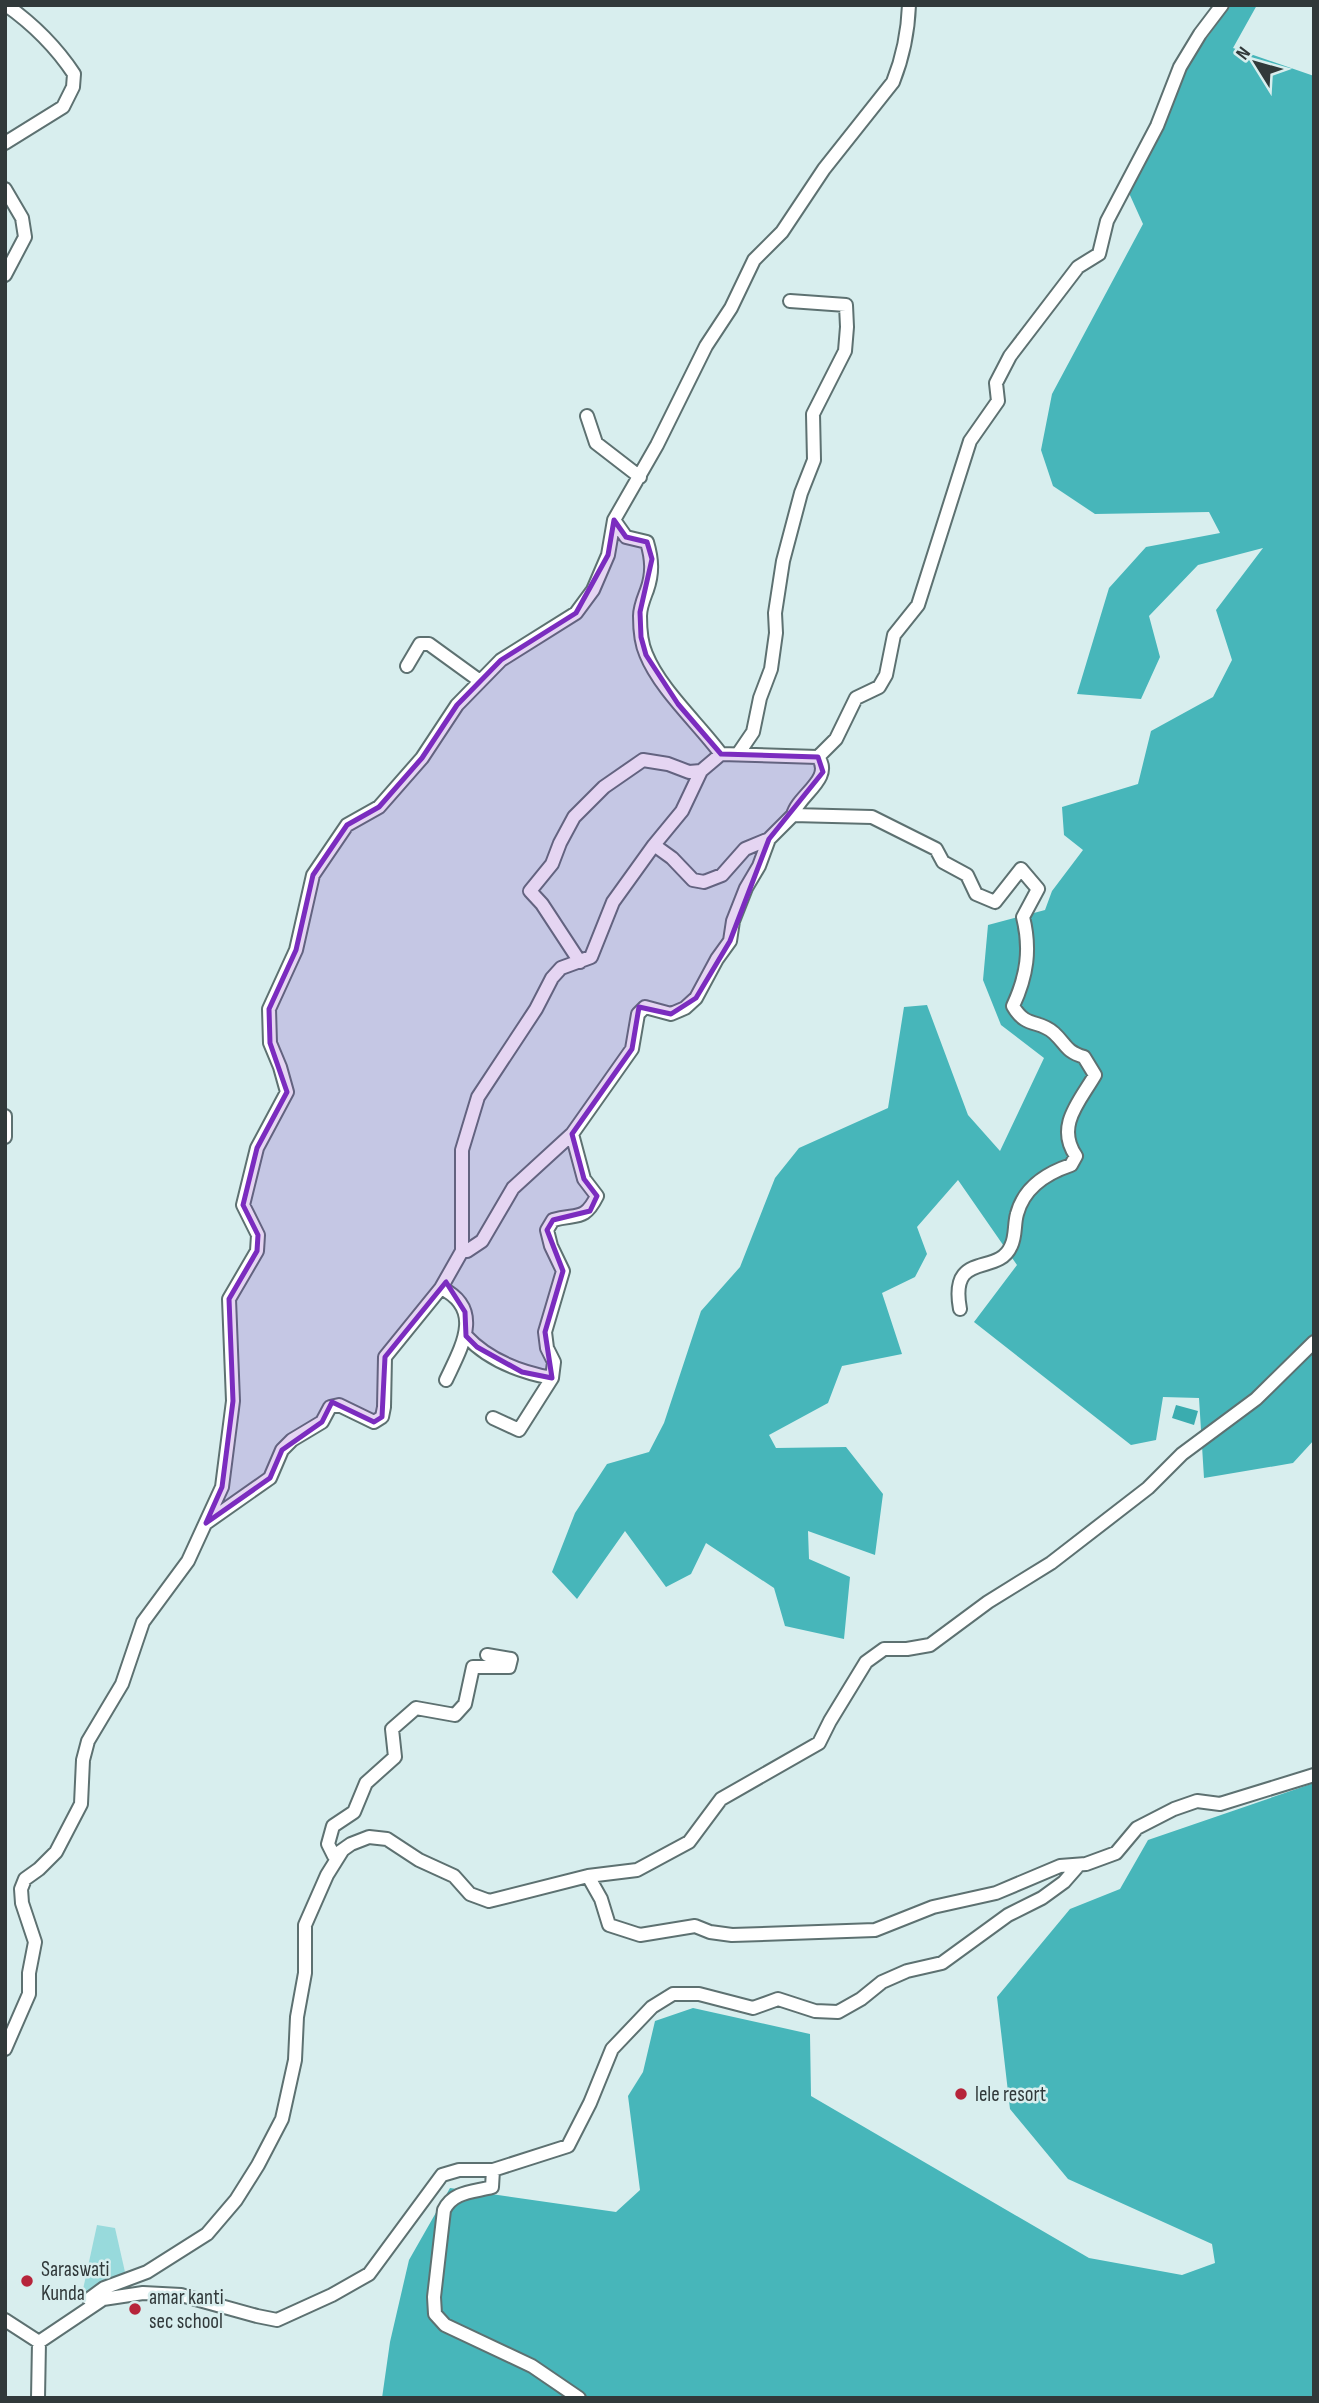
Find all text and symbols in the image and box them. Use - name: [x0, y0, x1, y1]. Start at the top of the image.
- north arrow: [1221, 28, 1291, 98]
- text: N: [1231, 43, 1256, 65]
- place label: lele resort: [975, 2082, 1046, 2107]
- marker: lele resort: [953, 2086, 969, 2102]
- place label: Saraswati Kunda: [41, 2257, 109, 2306]
- marker: Saraswati Kunda: [19, 2273, 35, 2289]
- place label: amar kanti sec school: [149, 2285, 224, 2334]
- marker: amar kanti sec school: [127, 2301, 143, 2317]

